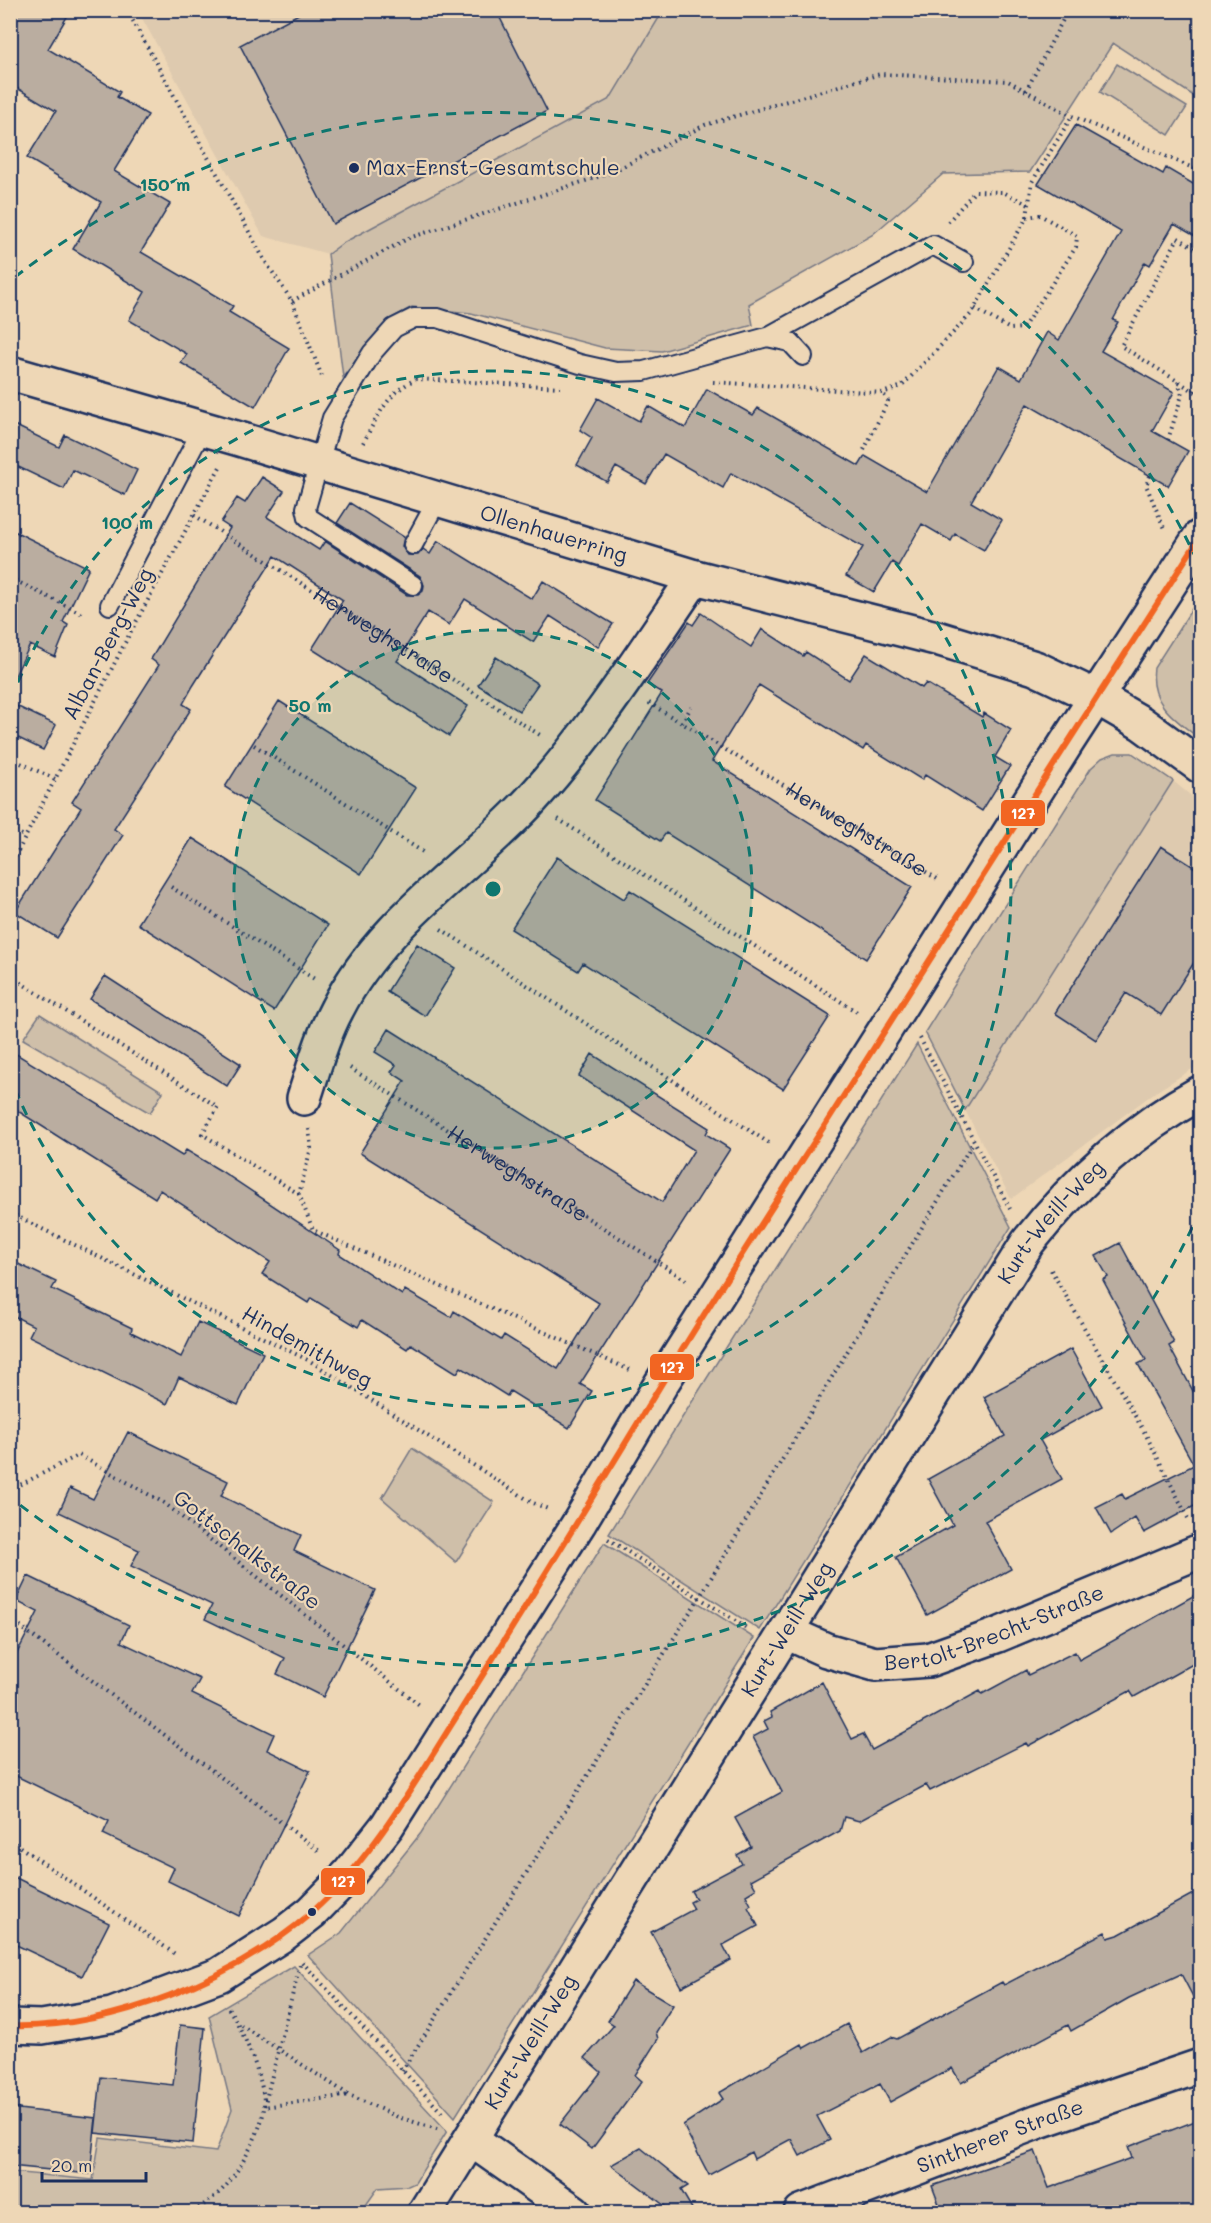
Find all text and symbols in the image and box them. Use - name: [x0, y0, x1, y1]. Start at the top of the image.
- place label: Max-Ernst-Gesamtschule: [366, 153, 620, 180]
- marker: Max-Ernst-Gesamtschule: [347, 161, 361, 175]
- text: 150 m: [140, 172, 190, 196]
- street label: Ollenhauerring: [477, 498, 631, 568]
- text: 100 m: [101, 510, 153, 534]
- street label: Alban-Berg-Weg: [55, 563, 158, 724]
- street label: Herweghstraße: [309, 579, 459, 689]
- text: 50 m: [289, 693, 331, 717]
- street label: Herweghstraße: [781, 775, 933, 882]
- line badge: 127: [1000, 799, 1046, 827]
- text: 127: [1011, 802, 1036, 823]
- centre of rings: [483, 879, 503, 899]
- street label: Herweghstraße: [443, 1118, 594, 1227]
- street label: Kurt-Weill-Weg: [990, 1153, 1109, 1288]
- street label: Hindemithweg: [238, 1299, 378, 1393]
- line badge: 127: [649, 1353, 695, 1381]
- text: 127: [660, 1356, 685, 1377]
- street label: Gottschalkstraße: [169, 1483, 327, 1615]
- street label: Kurt-Weill-Weg: [734, 1556, 838, 1701]
- street label: Bertolt-Brecht-Straße: [883, 1578, 1107, 1675]
- line badge: 127: [320, 1867, 366, 1896]
- text: 127: [331, 1870, 356, 1891]
- unlabelled marker: [306, 1906, 318, 1918]
- street label: Kurt-Weill-Weg: [477, 1969, 581, 2114]
- street label: Sintherer Straße: [912, 2092, 1087, 2179]
- scale bar: [42, 2145, 146, 2183]
- text: 20 m: [51, 2153, 92, 2177]

